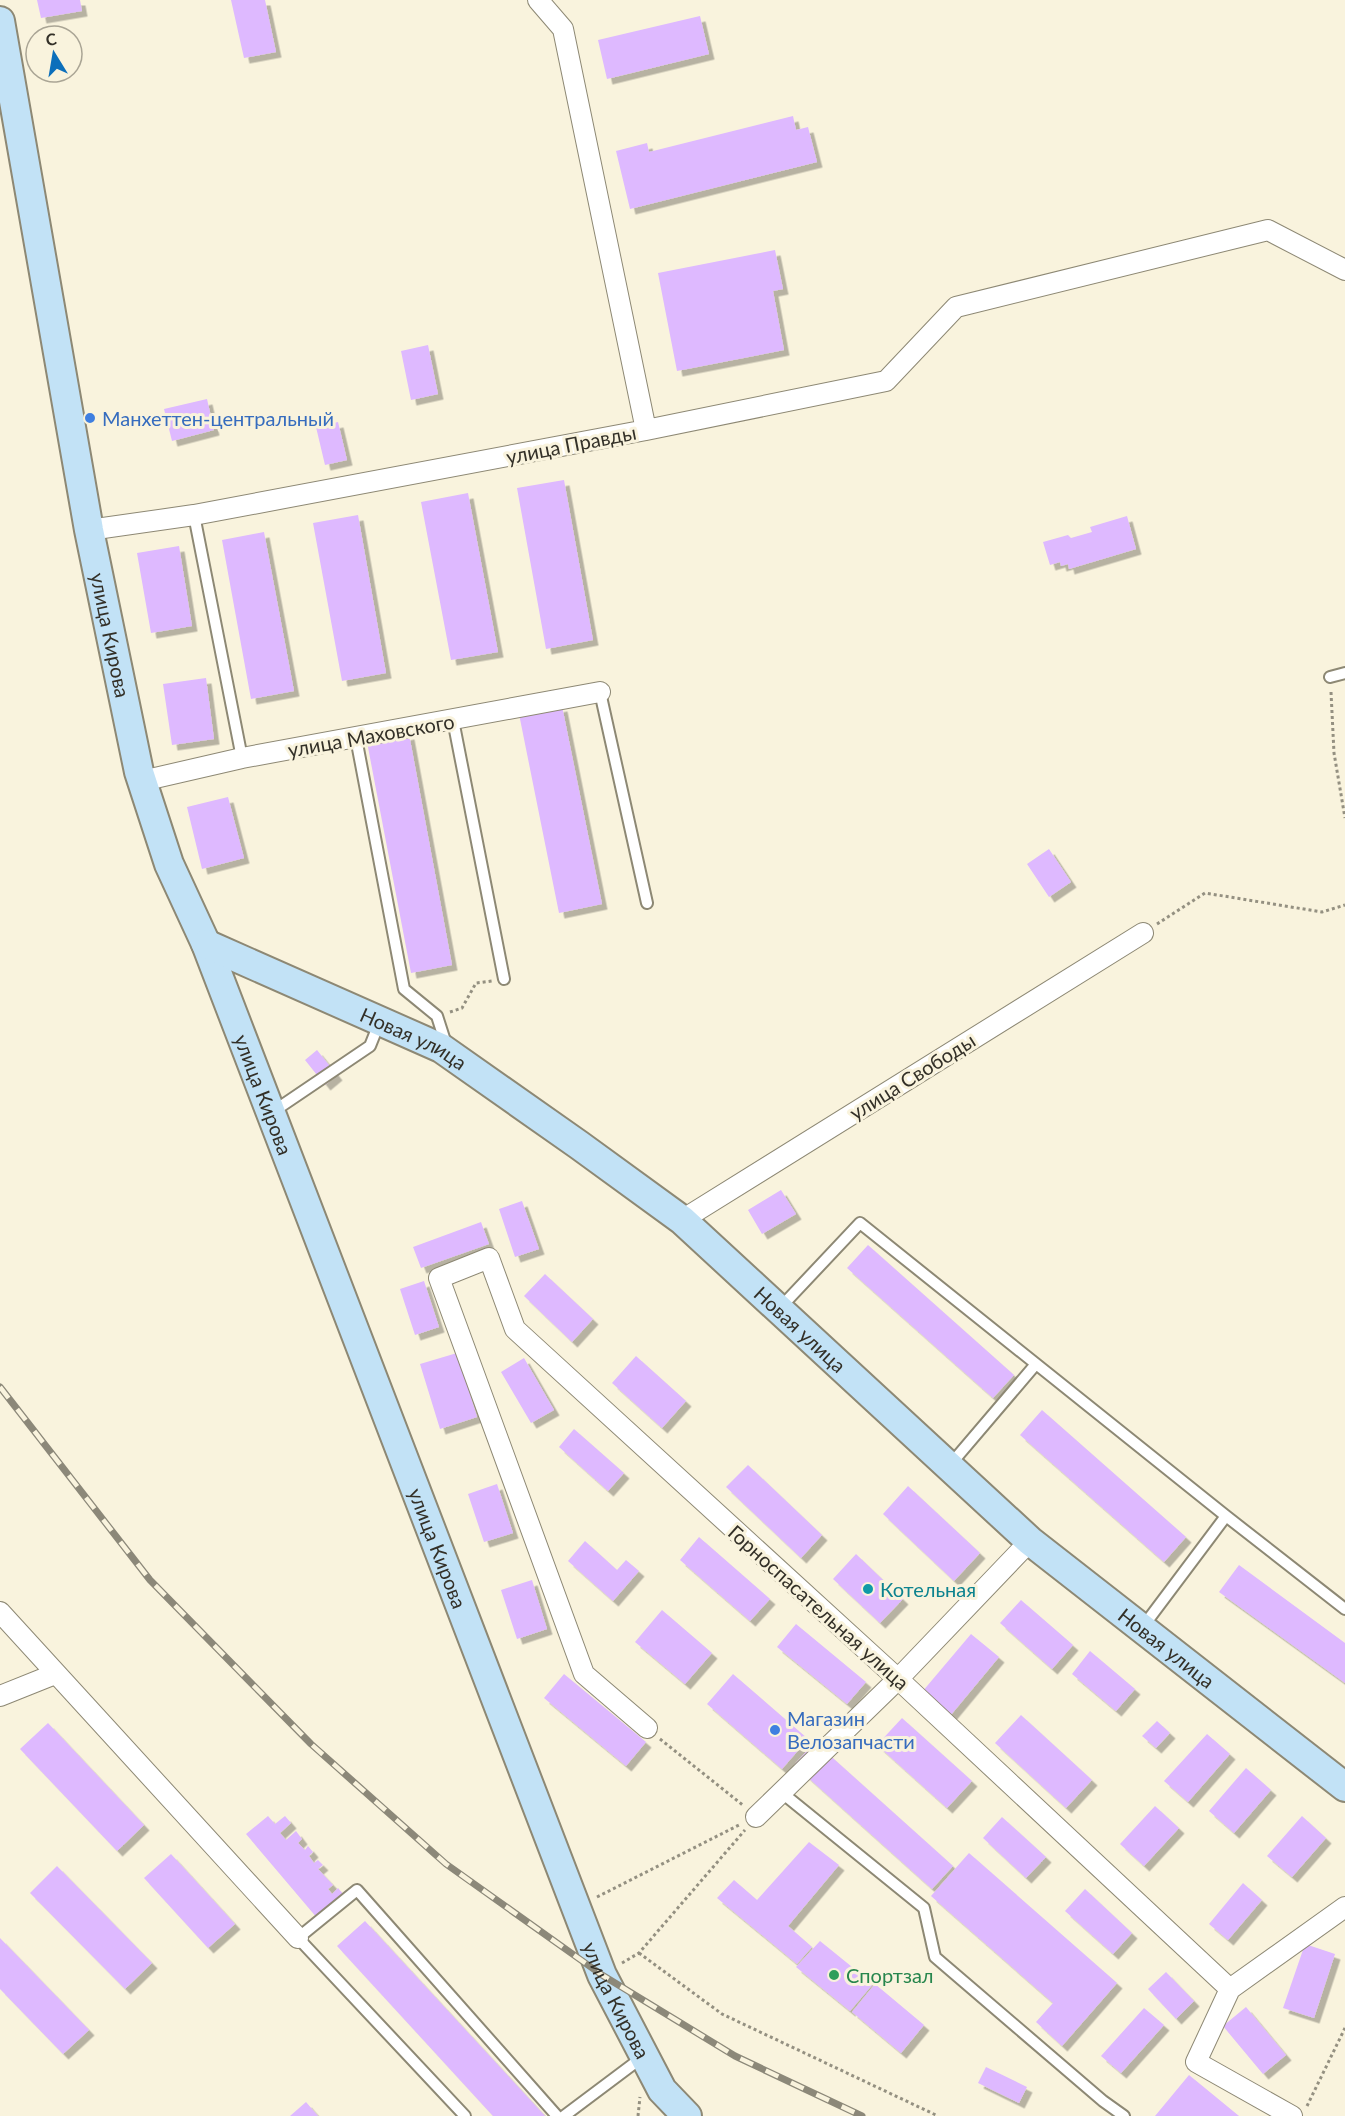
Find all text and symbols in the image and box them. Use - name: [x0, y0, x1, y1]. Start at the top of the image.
- north arrow: [24, 24, 84, 84]
- text: С: [44, 28, 58, 49]
- place label: Манхеттен-центральный: [102, 406, 334, 430]
- marker: Манхеттен-центральный: [83, 411, 97, 425]
- street label: улица Правды: [504, 420, 638, 468]
- street label: улица Кирова: [86, 570, 135, 700]
- street label: улица Маховского: [286, 709, 456, 761]
- street label: Новая улица: [357, 1002, 472, 1074]
- street label: улица Свободы: [845, 1028, 979, 1124]
- street label: улица Кирова: [230, 1031, 298, 1158]
- street label: Новая улица: [750, 1281, 851, 1377]
- street label: улица Кирова: [404, 1485, 472, 1612]
- street label: Горноспасательная улица: [724, 1520, 914, 1694]
- place label: Котельная: [880, 1577, 976, 1601]
- marker: Котельная: [861, 1582, 875, 1596]
- street label: Новая улица: [1114, 1603, 1220, 1693]
- place label: Магазин Велозапчасти: [787, 1706, 915, 1753]
- marker: Магазин Велозапчасти: [768, 1723, 782, 1737]
- street label: улица Кирова: [578, 1938, 655, 2062]
- place label: Спортзал: [846, 1963, 934, 1987]
- marker: Спортзал: [827, 1968, 841, 1982]

